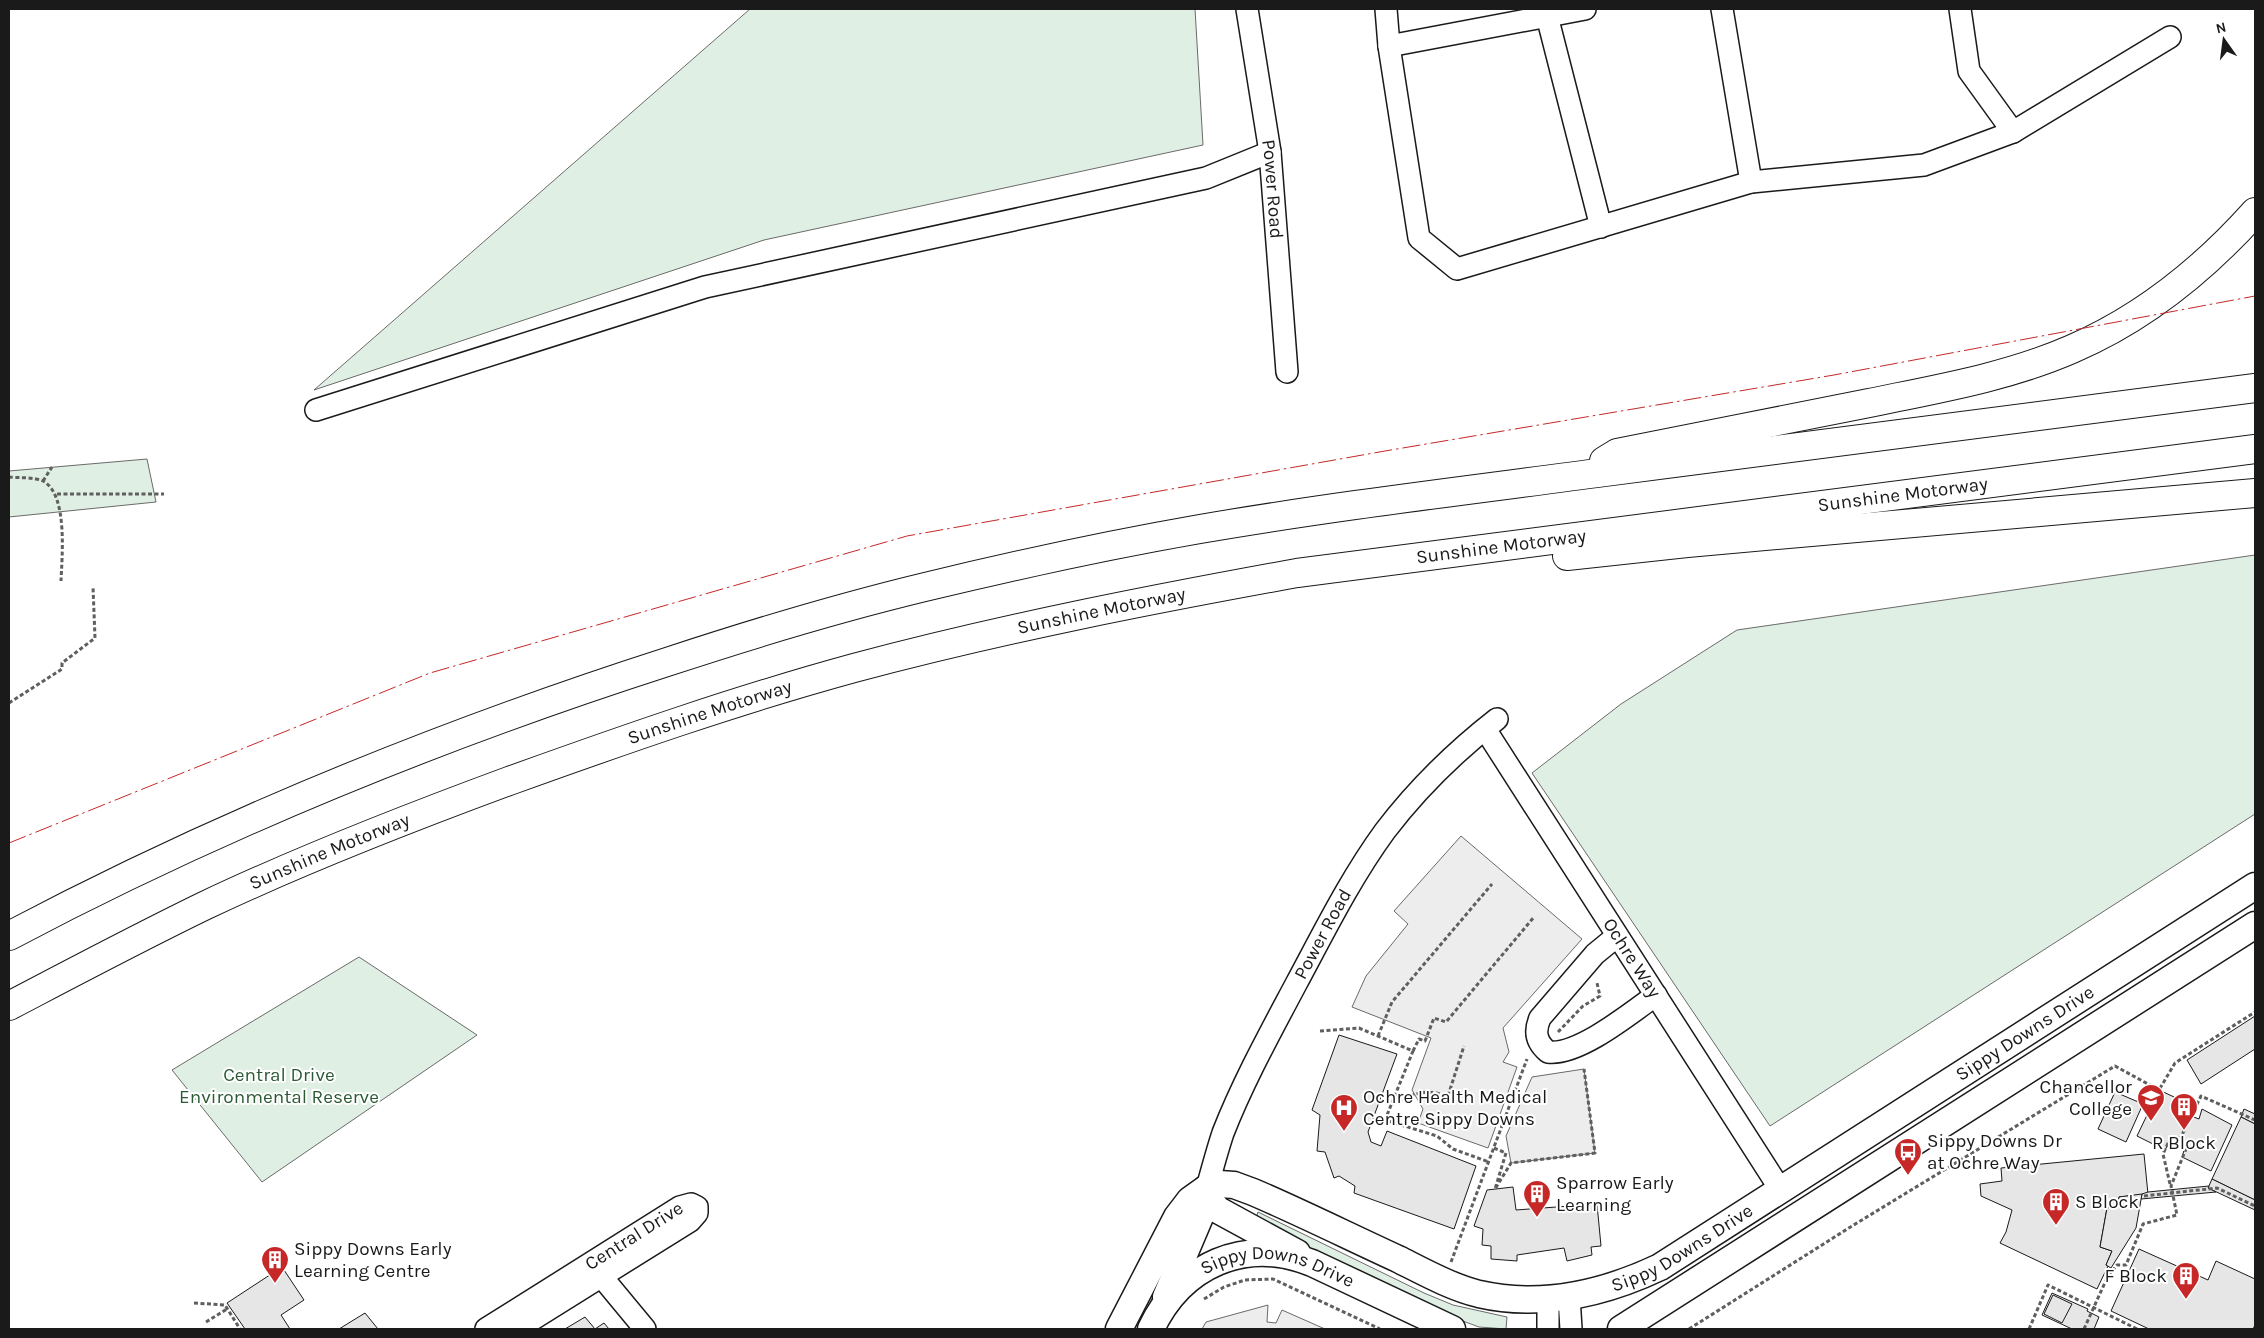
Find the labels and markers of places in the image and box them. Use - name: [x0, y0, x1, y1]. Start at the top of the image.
- place label: Chancellor College: [2040, 1076, 2132, 1120]
- school or university icon: Chancellor College: [2136, 1083, 2166, 1122]
- place label: Ochre Health Medical Centre Sippy Downs: [1363, 1086, 1547, 1130]
- building icon: R Block: [2169, 1092, 2199, 1131]
- hospital icon: Ochre Health Medical Centre Sippy Downs: [1329, 1093, 1359, 1132]
- place label: Sippy Downs Dr at Ochre Way: [1927, 1130, 2062, 1174]
- place label: R Block: [2152, 1132, 2216, 1154]
- bus stop icon: Sippy Downs Dr at Ochre Way: [1893, 1137, 1923, 1176]
- place label: Sparrow Early Learning: [1556, 1172, 1674, 1216]
- building icon: Sparrow Early Learning: [1522, 1179, 1552, 1218]
- building icon: S Block: [2041, 1187, 2071, 1226]
- place label: S Block: [2075, 1191, 2139, 1213]
- place label: Sippy Downs Early Learning Centre: [294, 1238, 452, 1282]
- building icon: Sippy Downs Early Learning Centre: [260, 1245, 290, 1284]
- building icon: F Block: [2171, 1261, 2201, 1300]
- place label: F Block: [2105, 1265, 2167, 1287]

